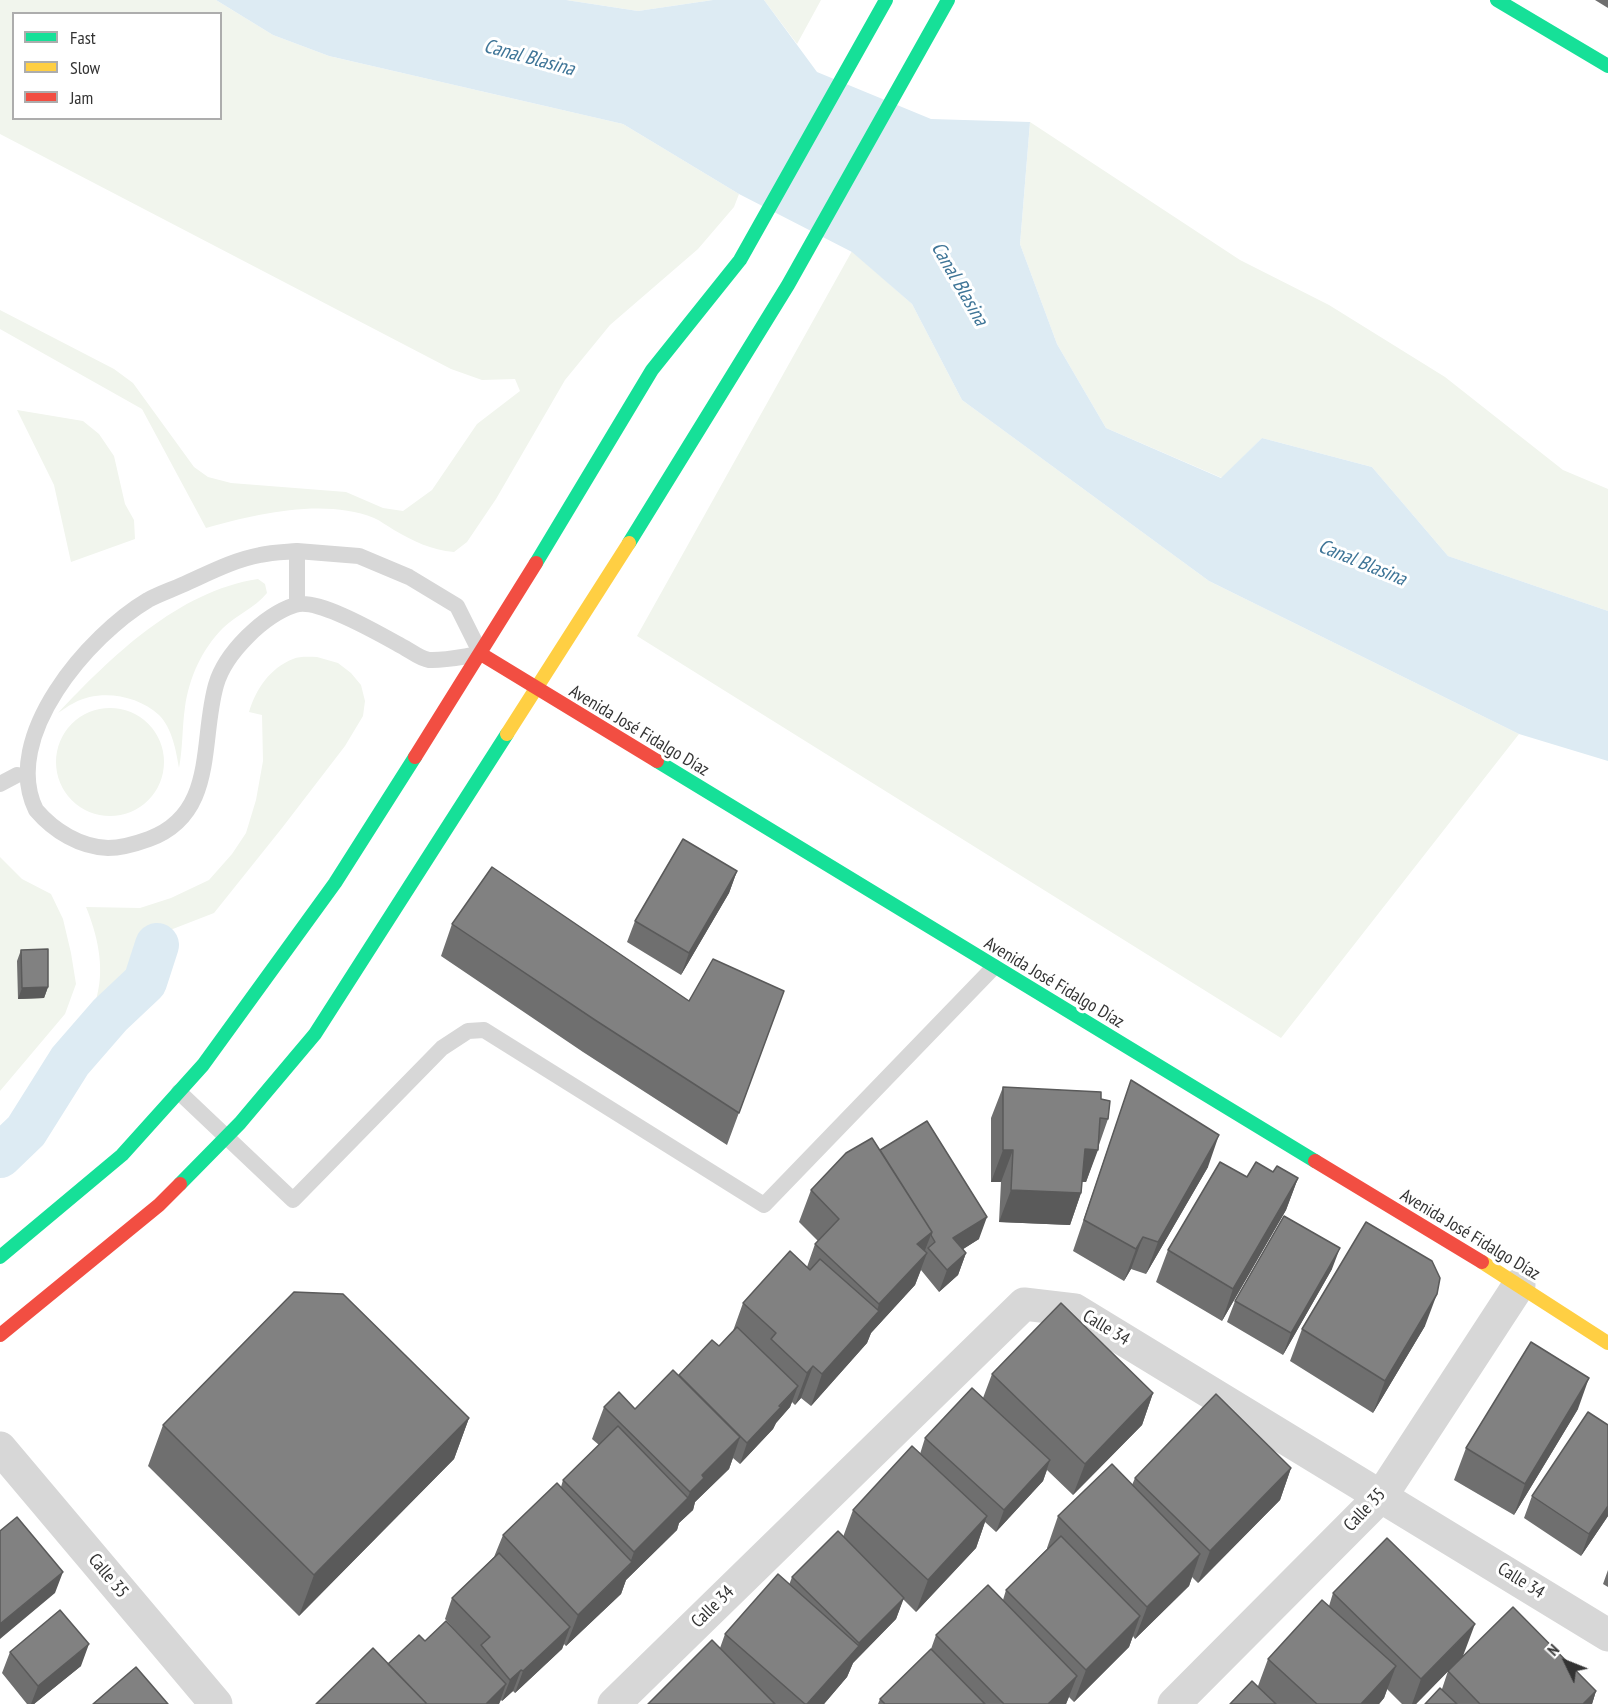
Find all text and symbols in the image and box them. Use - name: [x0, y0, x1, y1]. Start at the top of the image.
- legend: [12, 12, 222, 120]
- text: Fast: [70, 26, 96, 49]
- water label: Canal Blasina: [481, 34, 577, 82]
- text: Slow: [70, 56, 100, 79]
- text: Jam: [70, 86, 93, 109]
- water label: Canal Blasina: [925, 238, 993, 330]
- water label: Canal Blasina: [1315, 535, 1409, 591]
- street label: Avenida José Fidalgo Díaz: [565, 681, 713, 781]
- street label: Avenida José Fidalgo Díaz: [980, 933, 1128, 1033]
- street label: Avenida José Fidalgo Díaz: [1396, 1185, 1544, 1285]
- street label: Calle 34: [1079, 1306, 1133, 1350]
- street label: Calle 35: [1340, 1484, 1390, 1536]
- street label: Calle 35: [83, 1550, 133, 1602]
- street label: Calle 34: [1494, 1558, 1548, 1604]
- street label: Calle 34: [687, 1582, 739, 1632]
- north arrow: [1536, 1632, 1596, 1692]
- text: N: [1543, 1640, 1563, 1660]

